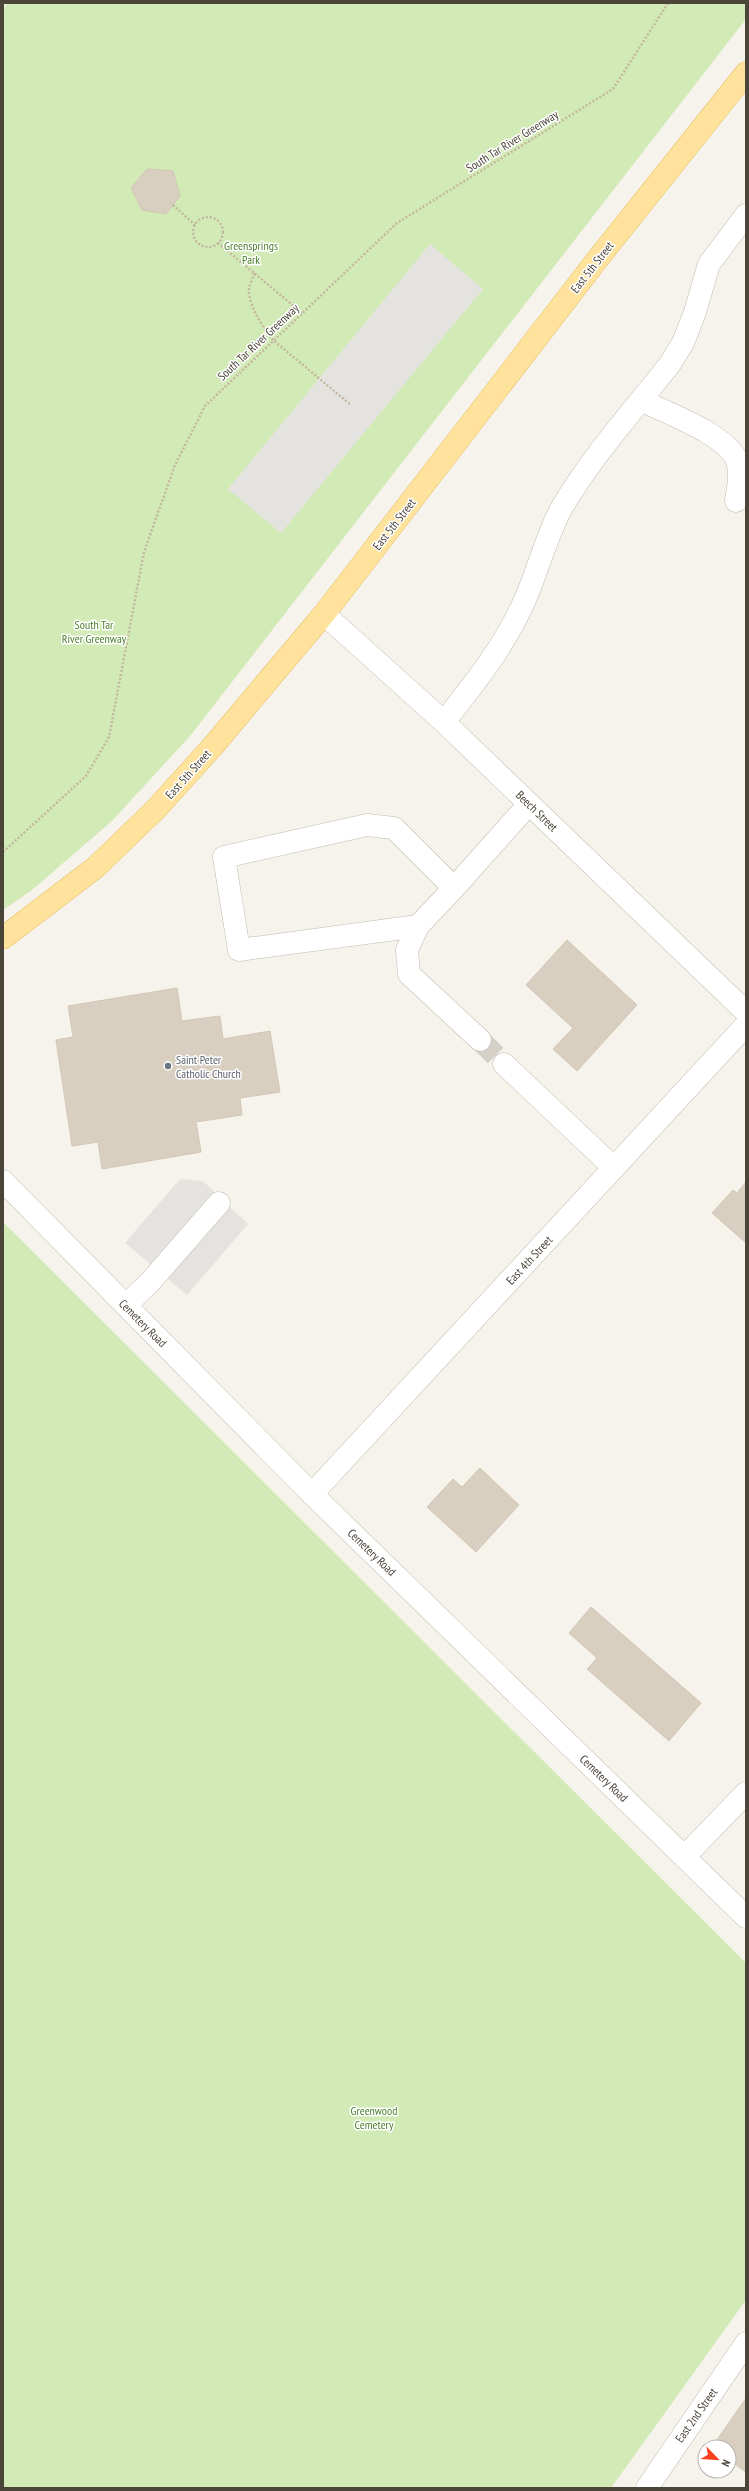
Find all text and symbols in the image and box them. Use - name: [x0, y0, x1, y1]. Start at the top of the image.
- street label: South Tar River Greenway: [463, 106, 561, 175]
- park label: Greensprings Park: [224, 238, 278, 267]
- street label: East 5th Street: [567, 238, 617, 296]
- street label: South Tar River Greenway: [214, 300, 302, 384]
- street label: East 5th Street: [369, 495, 419, 553]
- park label: South Tar River Greenway: [62, 617, 127, 646]
- street label: East 5th Street: [162, 746, 215, 802]
- street label: Beech Street: [513, 787, 562, 835]
- place label: Saint Peter Catholic Church: [176, 1052, 241, 1081]
- marker: Saint Peter Catholic Church: [163, 1061, 173, 1071]
- street label: East 4th Street: [503, 1232, 556, 1288]
- street label: Cemetery Road: [116, 1296, 170, 1350]
- street label: Cemetery Road: [345, 1525, 399, 1579]
- street label: Cemetery Road: [577, 1751, 631, 1805]
- park label: Greenwood Cemetery: [351, 2103, 397, 2132]
- street label: East 2nd Street: [672, 2384, 721, 2445]
- north arrow: [697, 2439, 737, 2479]
- text: N: [718, 2458, 734, 2469]

